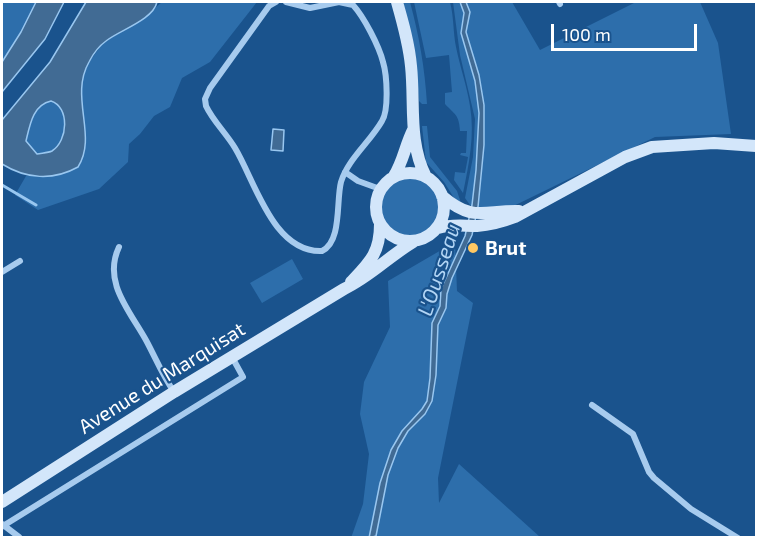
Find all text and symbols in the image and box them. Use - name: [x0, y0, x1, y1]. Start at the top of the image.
- scale bar: [554, 12, 700, 50]
- text: 100 m: [562, 23, 611, 45]
- water label: L'Ousseau: [412, 221, 466, 319]
- place label: Brut: [485, 236, 526, 260]
- marker: Brut: [466, 241, 480, 255]
- street label: Avenue du Marquisat: [74, 317, 250, 439]

